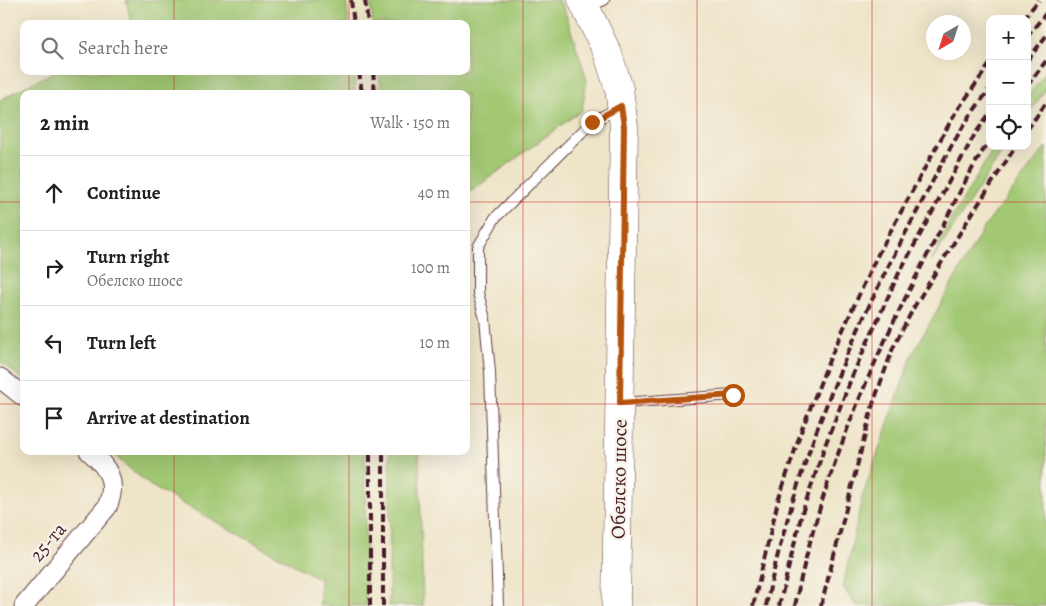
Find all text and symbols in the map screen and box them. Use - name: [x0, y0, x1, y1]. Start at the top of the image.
- north arrow: [926, 15, 971, 60]
- map controls: [986, 15, 1031, 150]
- button: +: [986, 15, 1031, 60]
- search box: [20, 20, 470, 75]
- icon: search: [38, 34, 66, 62]
- text: Search here: [78, 35, 168, 61]
- button: −: [986, 60, 1031, 105]
- button: locate: [986, 105, 1031, 150]
- text: 2 min: [40, 109, 89, 137]
- route end: [581, 111, 604, 134]
- text: Walk · 150 m: [370, 112, 450, 134]
- icon: ahead: [40, 179, 68, 207]
- text: Continue: [87, 180, 161, 206]
- text: 40 m: [418, 182, 450, 204]
- text: Turn right: [87, 244, 169, 270]
- icon: right: [40, 254, 68, 282]
- text: 100 m: [411, 257, 450, 279]
- text: Обелско шосе: [87, 270, 183, 292]
- icon: left: [40, 329, 68, 357]
- text: Turn left: [87, 330, 156, 356]
- text: 10 m: [420, 332, 450, 354]
- route start: [722, 384, 745, 407]
- icon: arrive: [40, 404, 68, 432]
- text: Arrive at destination: [87, 405, 250, 431]
- street label: Обелско шосе: [604, 419, 634, 539]
- street label: 25-та: [24, 516, 73, 567]

